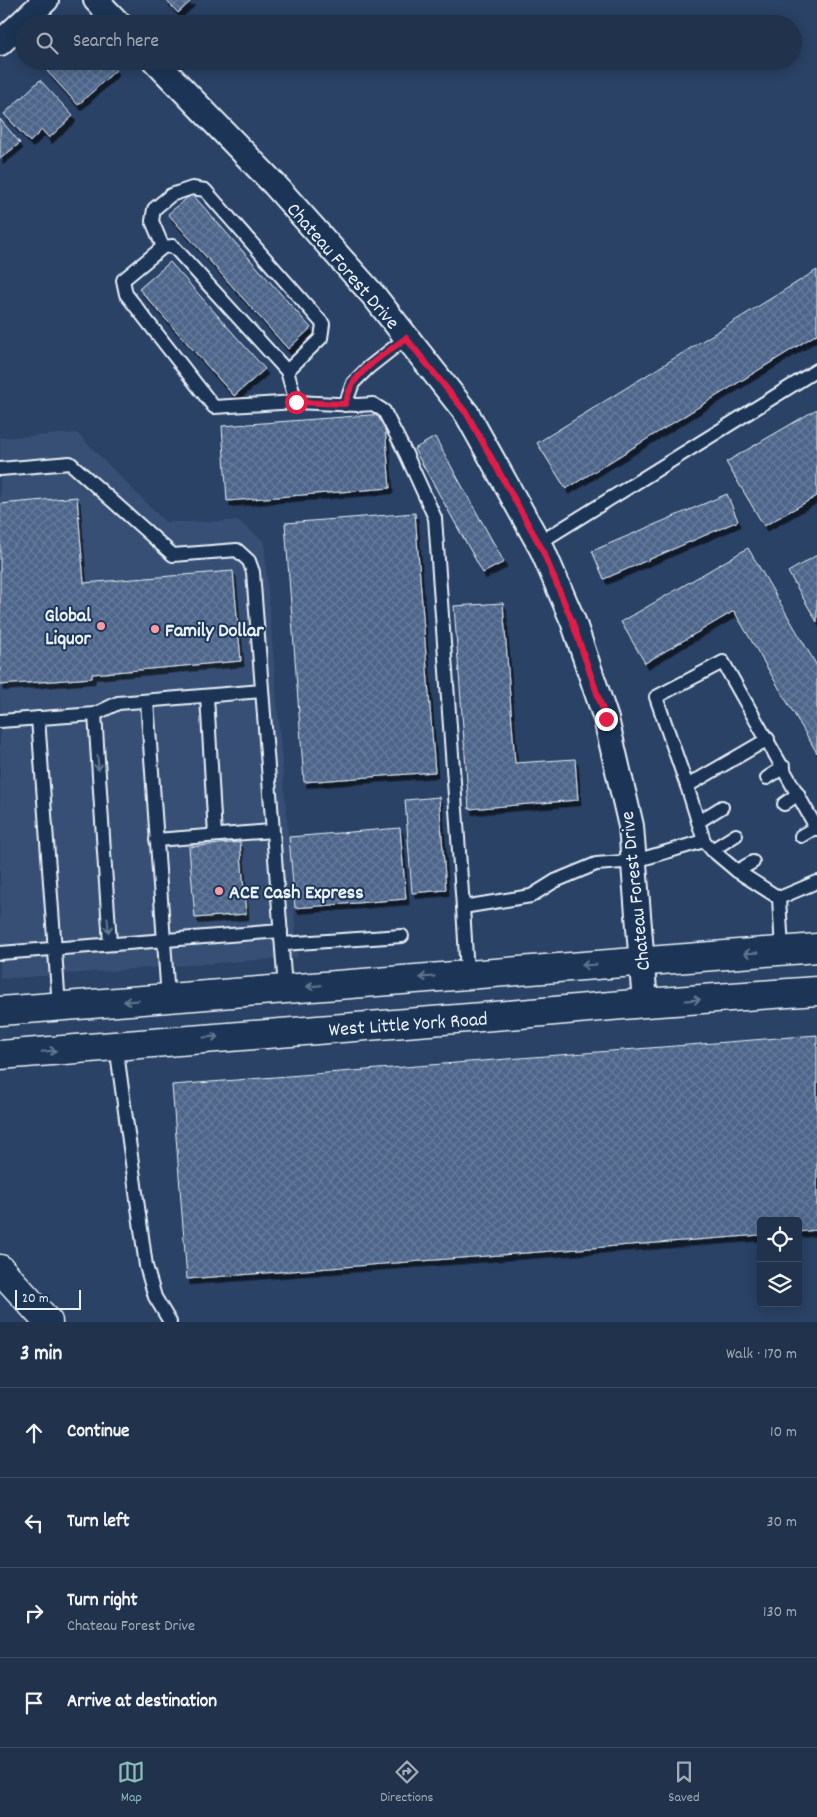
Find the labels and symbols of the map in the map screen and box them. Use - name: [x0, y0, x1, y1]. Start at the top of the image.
- street label: Chateau Forest Drive: [279, 197, 405, 337]
- route start: [285, 391, 308, 414]
- place label: Global Liquor: [44, 603, 92, 654]
- place label: Family Dollar: [165, 618, 264, 646]
- marker: Global Liquor: [95, 620, 107, 632]
- marker: Family Dollar: [149, 623, 161, 635]
- route end: [595, 708, 618, 731]
- one-way arrow: [94, 754, 103, 770]
- street label: Chateau Forest Drive: [615, 809, 659, 972]
- place label: ACE Cash Express: [229, 880, 364, 908]
- marker: ACE Cash Express: [213, 885, 225, 897]
- one-way arrow: [104, 916, 113, 932]
- one-way arrow: [743, 948, 759, 957]
- one-way arrow: [581, 960, 597, 970]
- one-way arrow: [419, 973, 435, 982]
- one-way arrow: [306, 981, 322, 991]
- one-way arrow: [685, 995, 701, 1004]
- one-way arrow: [123, 996, 139, 1005]
- street label: West Little York Road: [328, 1006, 489, 1046]
- one-way arrow: [202, 1033, 218, 1042]
- one-way arrow: [40, 1046, 56, 1055]
- scale bar: [15, 1287, 81, 1310]

